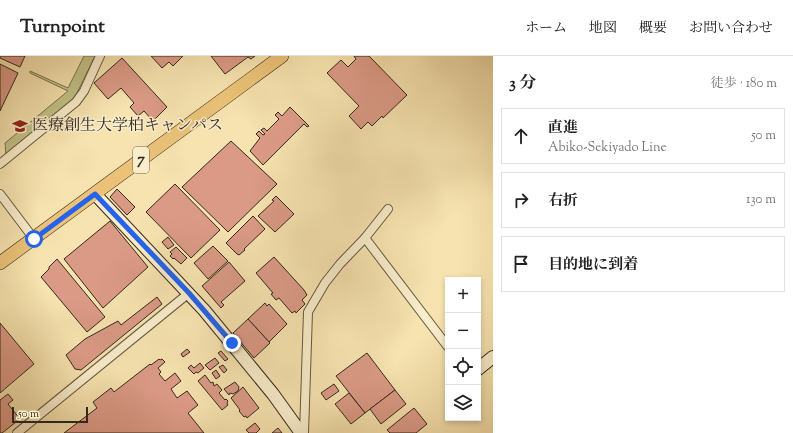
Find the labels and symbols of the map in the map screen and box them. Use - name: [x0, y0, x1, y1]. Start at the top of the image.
- place label: 医療創生大学柏キャンパス: [32, 115, 223, 138]
- school or university icon: 医療創生大学柏キャンパス: [11, 117, 29, 135]
- road number: 7: [133, 147, 149, 173]
- route start: [25, 230, 43, 248]
- route end: [223, 334, 241, 352]
- scale bar: [12, 405, 88, 424]

